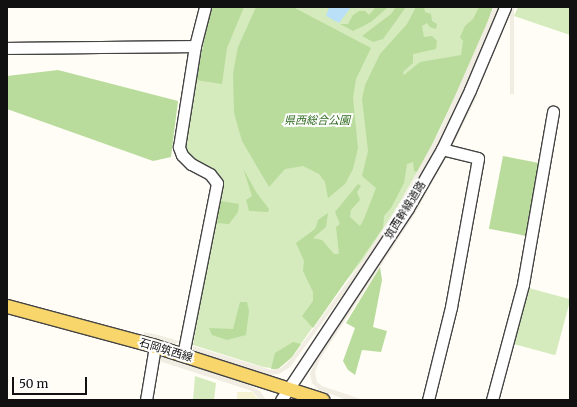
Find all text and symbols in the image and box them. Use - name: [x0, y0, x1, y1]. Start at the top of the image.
- park label: 県西総合公園: [284, 113, 350, 127]
- street label: 筑西幹線道路: [382, 179, 428, 241]
- street label: 石岡筑西線: [138, 336, 194, 364]
- scale bar: [14, 369, 89, 395]
- text: 50 m: [19, 376, 48, 391]

